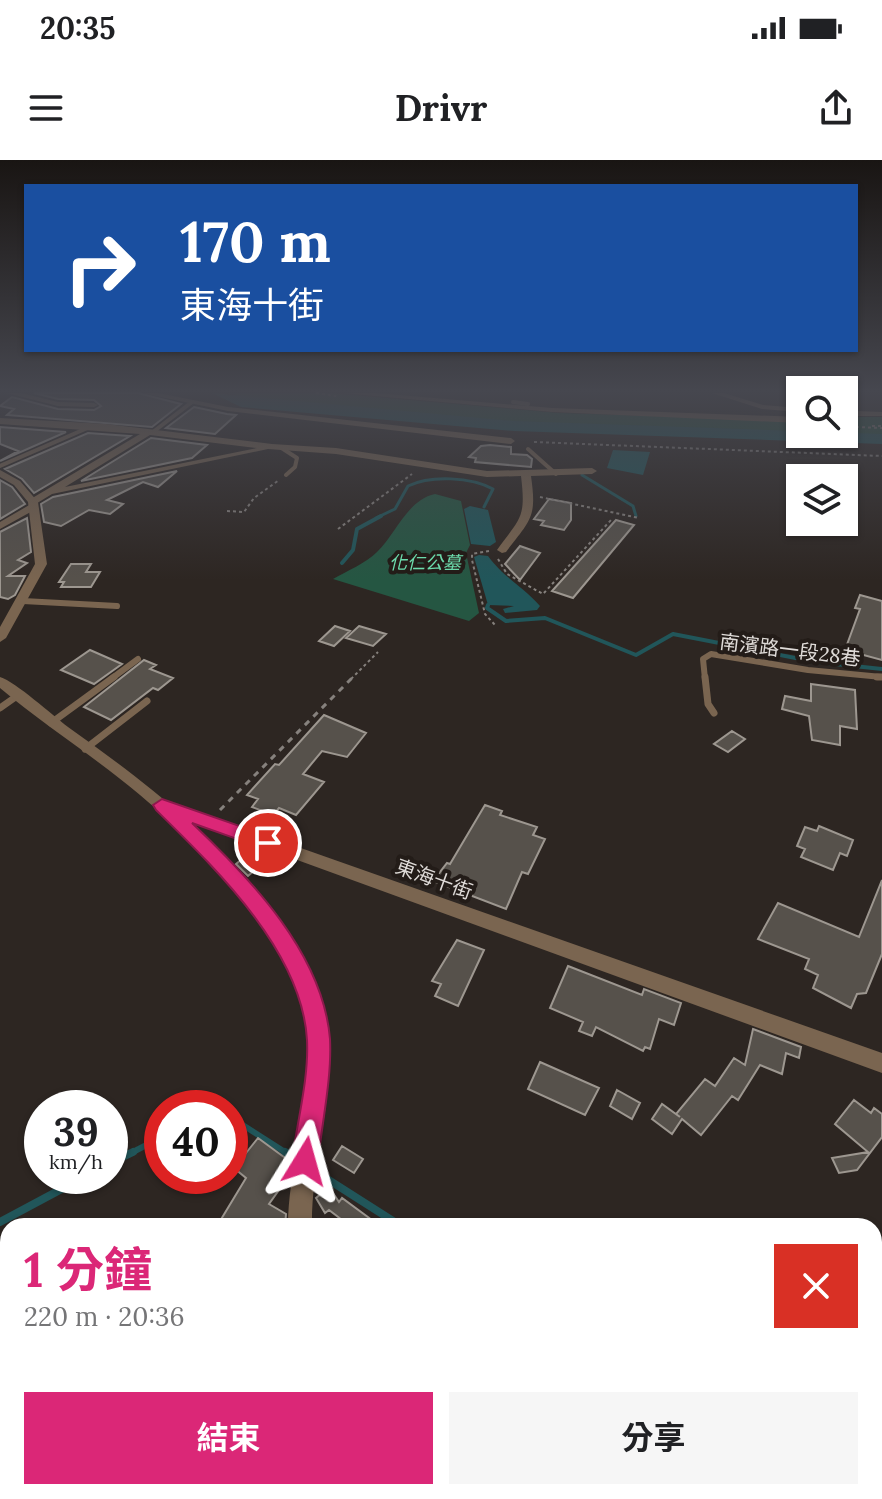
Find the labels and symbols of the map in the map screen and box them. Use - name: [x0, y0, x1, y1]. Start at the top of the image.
- park label: 化仁公墓: [389, 551, 464, 574]
- street label: 南濱路一段28巷: [718, 628, 862, 671]
- pin: [234, 809, 302, 877]
- street label: 東海十街: [392, 853, 476, 904]
- speed limit sign: 40: [144, 1090, 248, 1194]
- position arrow: [263, 1119, 347, 1203]

